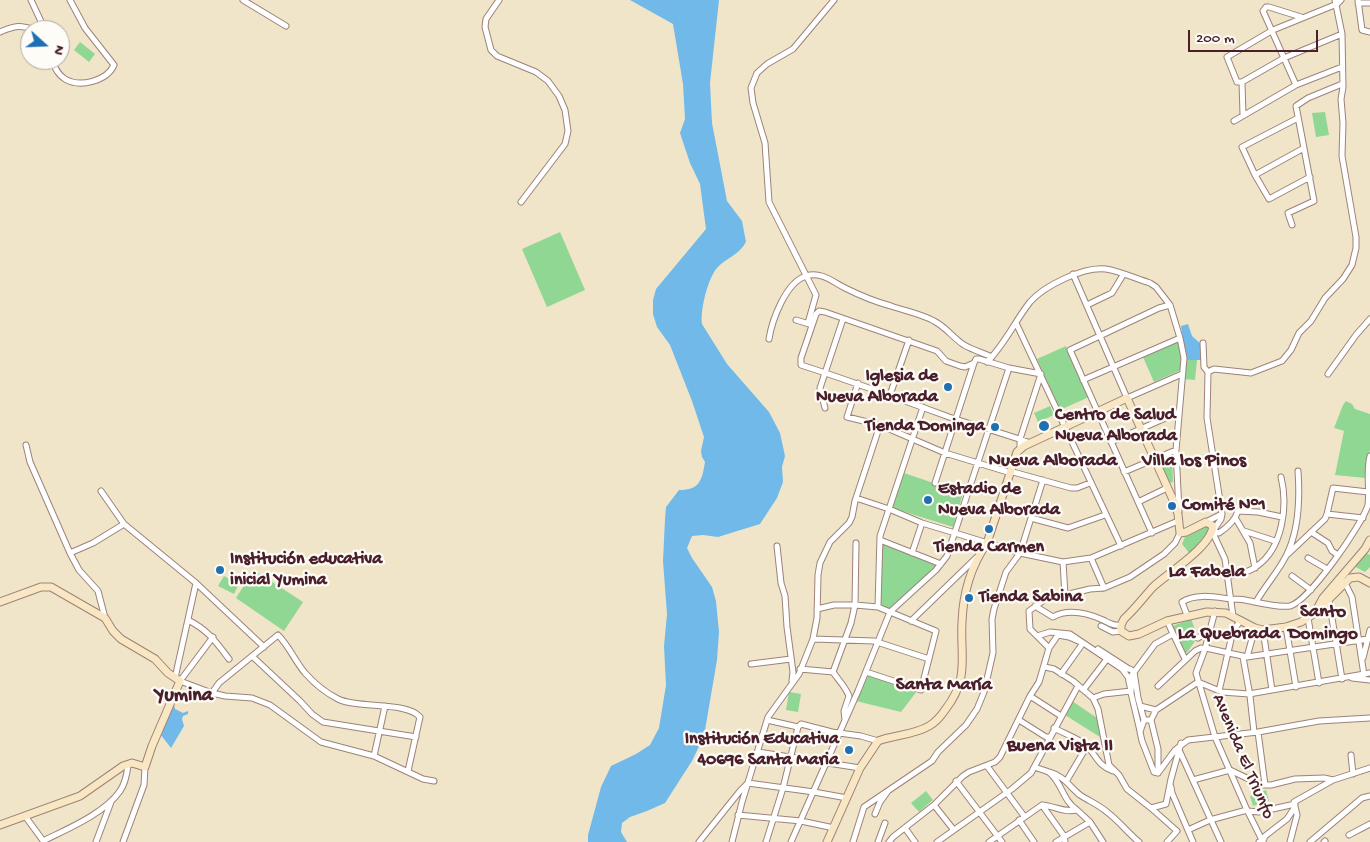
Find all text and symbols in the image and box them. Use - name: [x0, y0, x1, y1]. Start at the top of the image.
- north arrow: [20, 20, 70, 70]
- scale bar: [1190, 20, 1320, 52]
- text: 200 m: [1196, 30, 1235, 48]
- text: N: [49, 43, 68, 57]
- place label: Iglesia de Nueva Alborada: [816, 366, 938, 408]
- marker: Iglesia de Nueva Alborada: [942, 381, 954, 393]
- place label: Centro de Salud Nueva Alborada: [1055, 405, 1177, 448]
- place label: Tienda Dominga: [865, 416, 985, 438]
- marker: Centro de Salud Nueva Alborada: [1037, 419, 1051, 433]
- marker: Tienda Dominga: [989, 421, 1001, 433]
- district label: Nueva Alborada: [989, 451, 1117, 473]
- district label: Villa los Pinos: [1142, 451, 1246, 473]
- place label: Estadio de Nueva Alborada: [938, 479, 1060, 522]
- marker: Estadio de Nueva Alborada: [922, 494, 934, 506]
- place label: Comité N°1: [1182, 495, 1266, 517]
- marker: Comité N°1: [1166, 500, 1178, 512]
- marker: Tienda Carmen: [983, 523, 995, 535]
- place label: Tienda Carmen: [934, 537, 1044, 559]
- place label: Institución educativa inicial Yumina: [230, 549, 382, 592]
- district label: La Fabela: [1169, 562, 1245, 584]
- marker: Institución educativa inicial Yumina: [214, 564, 226, 576]
- place label: Tienda Sabina: [979, 587, 1083, 609]
- marker: Tienda Sabina: [963, 592, 975, 604]
- district label: Santo Domingo: [1288, 602, 1358, 646]
- district label: La Quebrada: [1178, 624, 1280, 646]
- district label: Santa María: [896, 675, 992, 697]
- district label: Yumina: [155, 685, 213, 709]
- street label: Avenida El Triunfo: [1206, 691, 1278, 823]
- place label: Institución Educativa 40696 Santa Maria: [685, 729, 839, 772]
- district label: Buena Vista II: [1007, 736, 1113, 758]
- marker: Institución Educativa 40696 Santa Maria: [843, 744, 855, 756]

